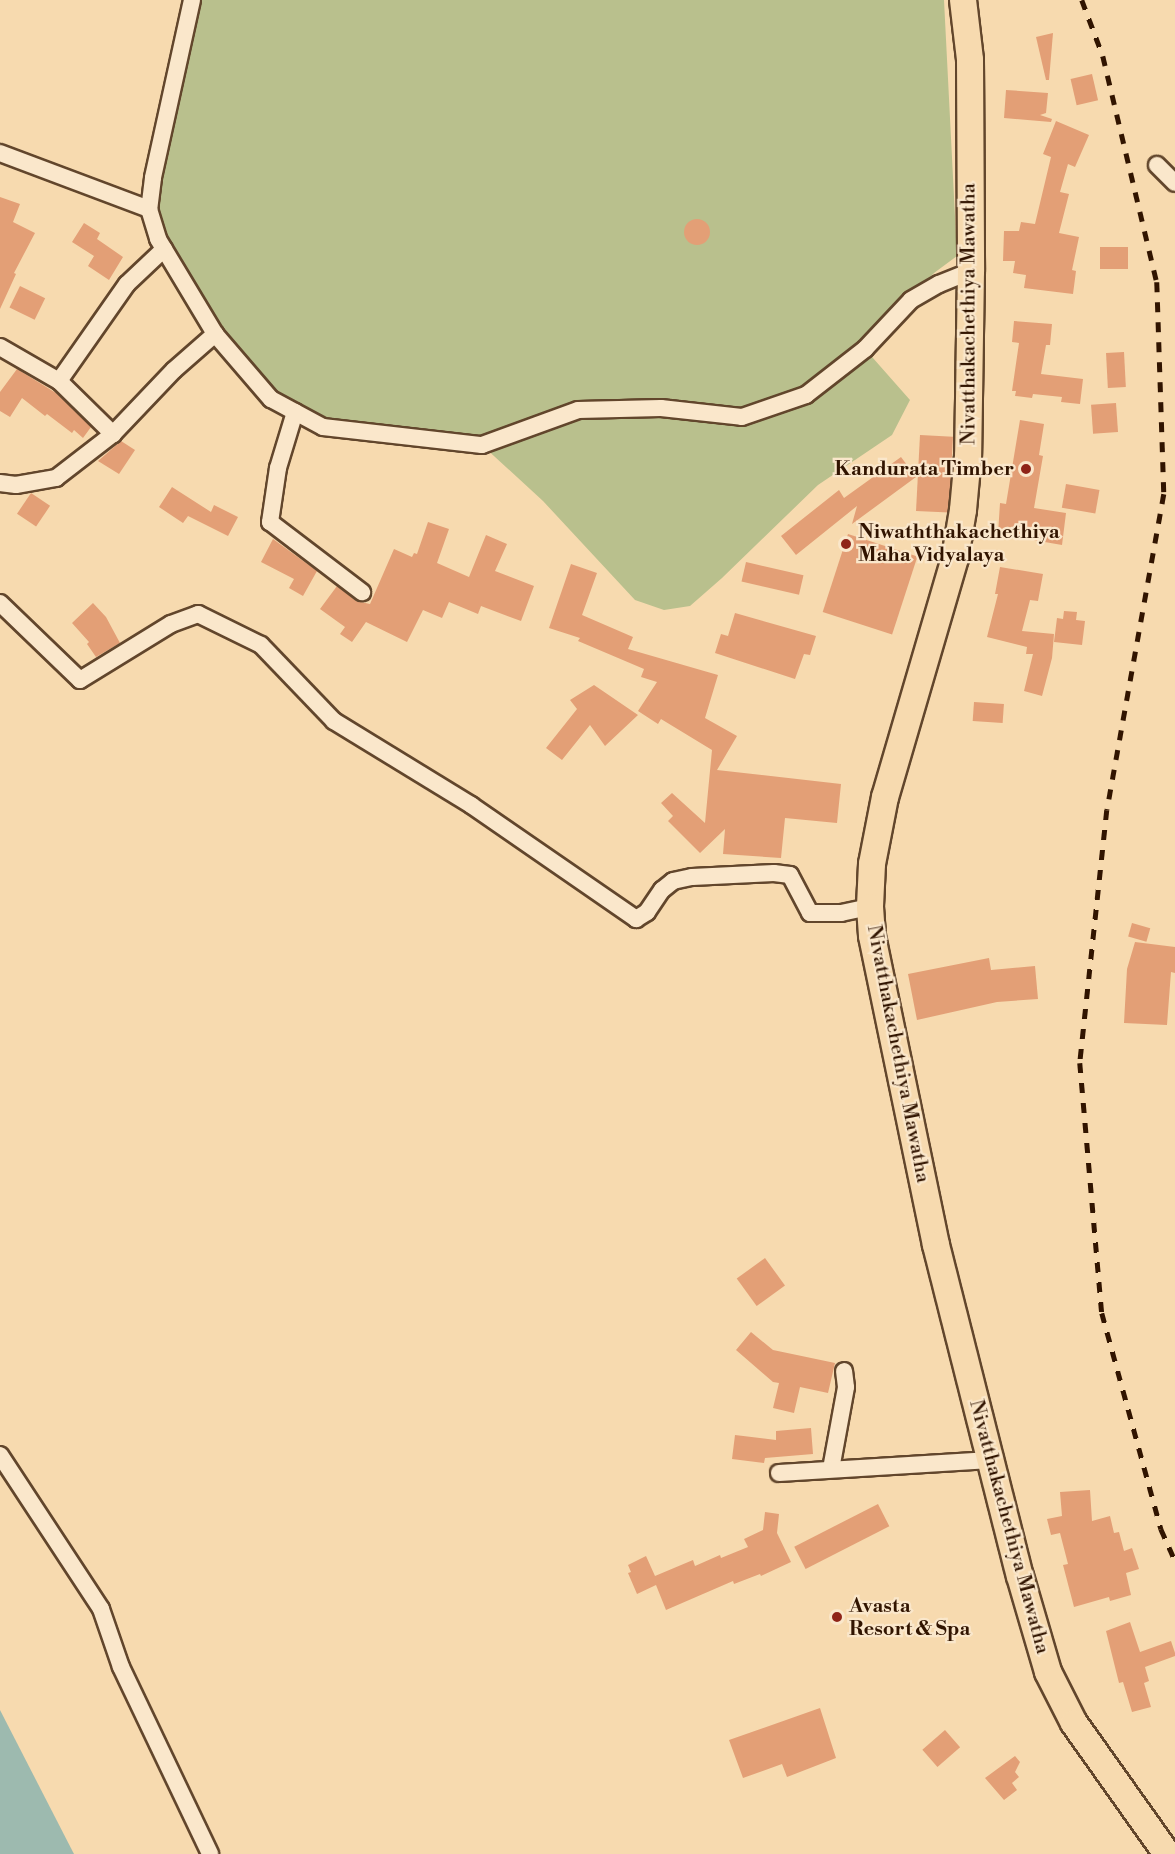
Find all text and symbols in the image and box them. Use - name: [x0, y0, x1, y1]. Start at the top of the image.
- street label: Nivatthakachethiya Mawatha: [957, 183, 981, 445]
- place label: Kandurata Timber: [834, 457, 1014, 481]
- marker: Kandurata Timber: [1019, 462, 1033, 476]
- place label: Niwaththakachethiya Maha Vidyalaya: [858, 520, 1060, 567]
- marker: Niwaththakachethiya Maha Vidyalaya: [839, 537, 853, 551]
- street label: Nivatthakachethiya Mawatha: [861, 923, 935, 1185]
- street label: Nivatthakachethiya Mawatha: [964, 1397, 1054, 1657]
- place label: Avasta Resort & Spa: [849, 1594, 970, 1641]
- marker: Avasta Resort & Spa: [830, 1610, 844, 1624]

